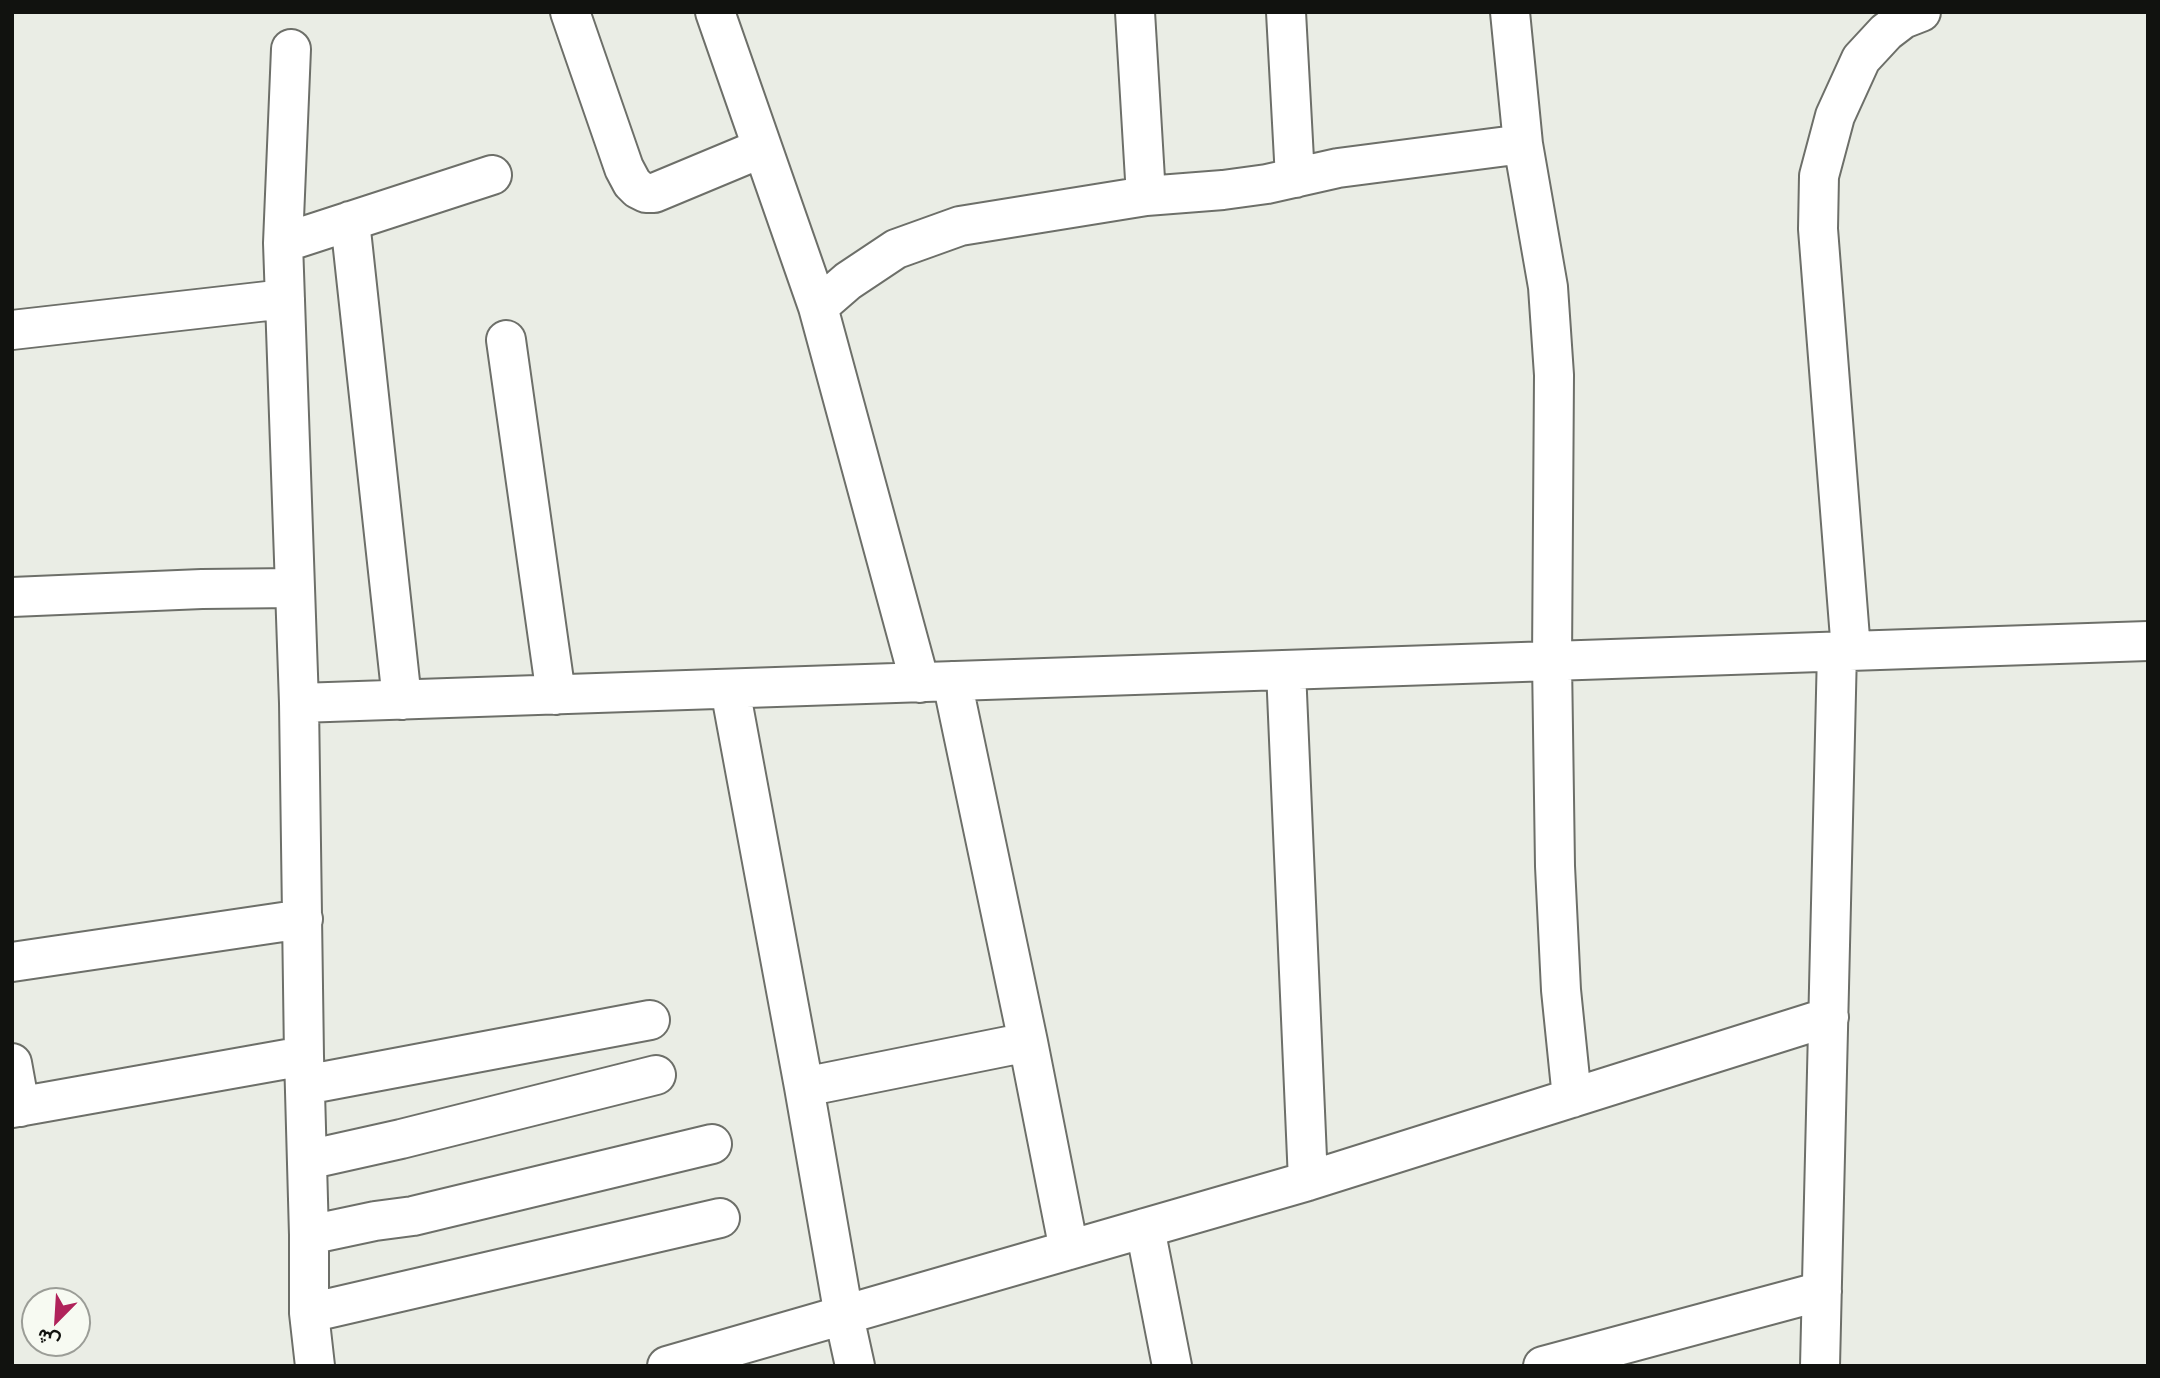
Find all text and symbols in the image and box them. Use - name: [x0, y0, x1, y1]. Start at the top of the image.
- north arrow: [21, 1287, 91, 1357]
- text: ش: [33, 1325, 63, 1354]

